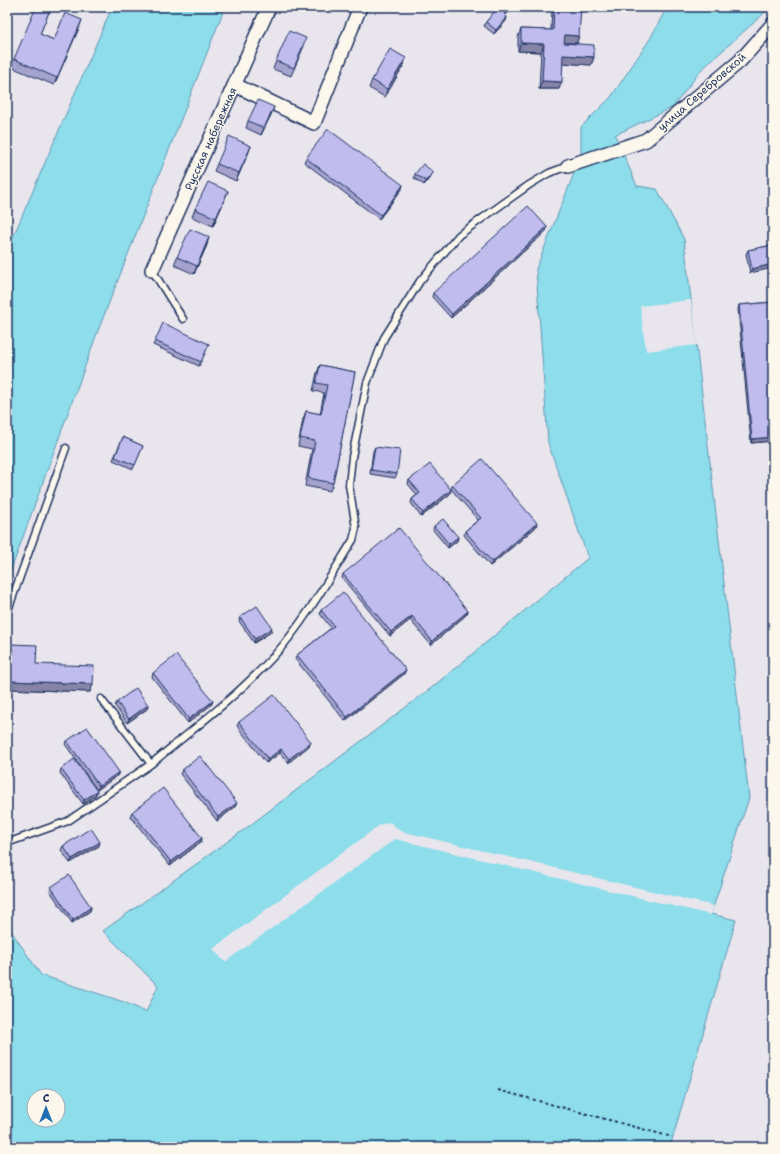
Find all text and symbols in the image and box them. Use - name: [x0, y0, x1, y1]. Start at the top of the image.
- street label: улица Серебровской: [655, 50, 749, 134]
- street label: Русская набережная: [181, 85, 241, 193]
- north arrow: [26, 1088, 66, 1128]
- text: С: [43, 1091, 50, 1106]

